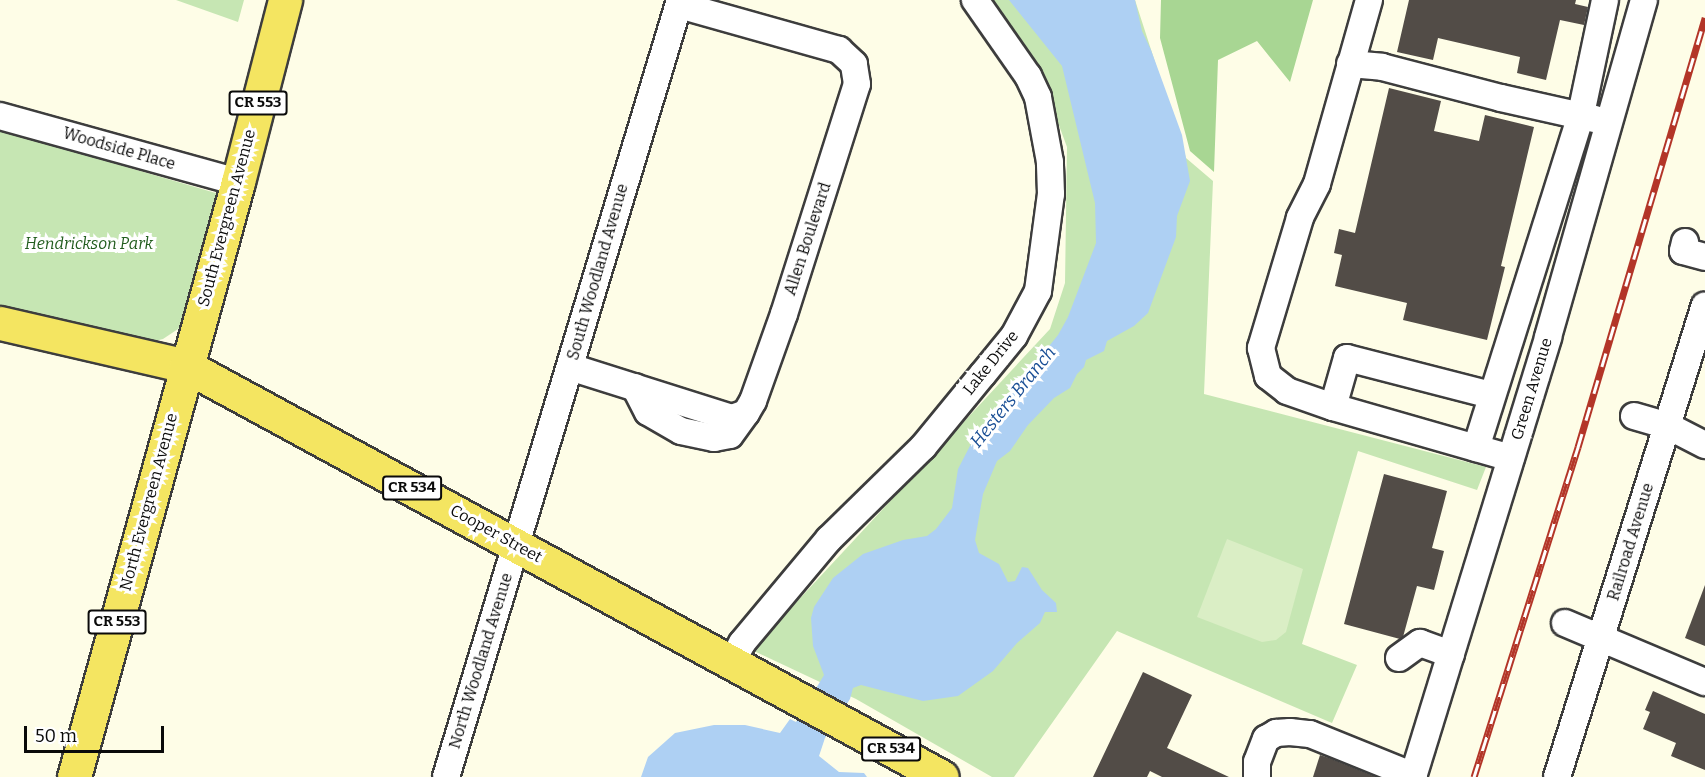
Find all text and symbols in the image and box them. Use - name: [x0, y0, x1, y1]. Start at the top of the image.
- road number: CR 553: [228, 91, 288, 115]
- street label: Woodside Place: [61, 124, 177, 174]
- street label: South Evergreen Avenue: [194, 127, 260, 309]
- street label: Allen Boulevard: [781, 180, 835, 298]
- street label: South Woodland Avenue: [564, 182, 632, 362]
- park label: Hendrickson Park: [25, 234, 153, 254]
- street label: Lake Drive: [959, 327, 1023, 399]
- street label: Green Avenue: [1507, 336, 1557, 442]
- water label: Hesters Branch: [966, 342, 1060, 452]
- street label: North Evergreen Avenue: [116, 411, 182, 593]
- road number: CR 534: [382, 476, 442, 500]
- street label: Railroad Avenue: [1604, 481, 1658, 603]
- street label: Cooper Street: [447, 501, 545, 567]
- street label: North Woodland Avenue: [445, 571, 517, 751]
- road number: CR 553: [87, 610, 147, 634]
- scale bar: [27, 714, 166, 752]
- text: 50 m: [35, 725, 77, 747]
- road number: CR 534: [861, 737, 921, 761]

